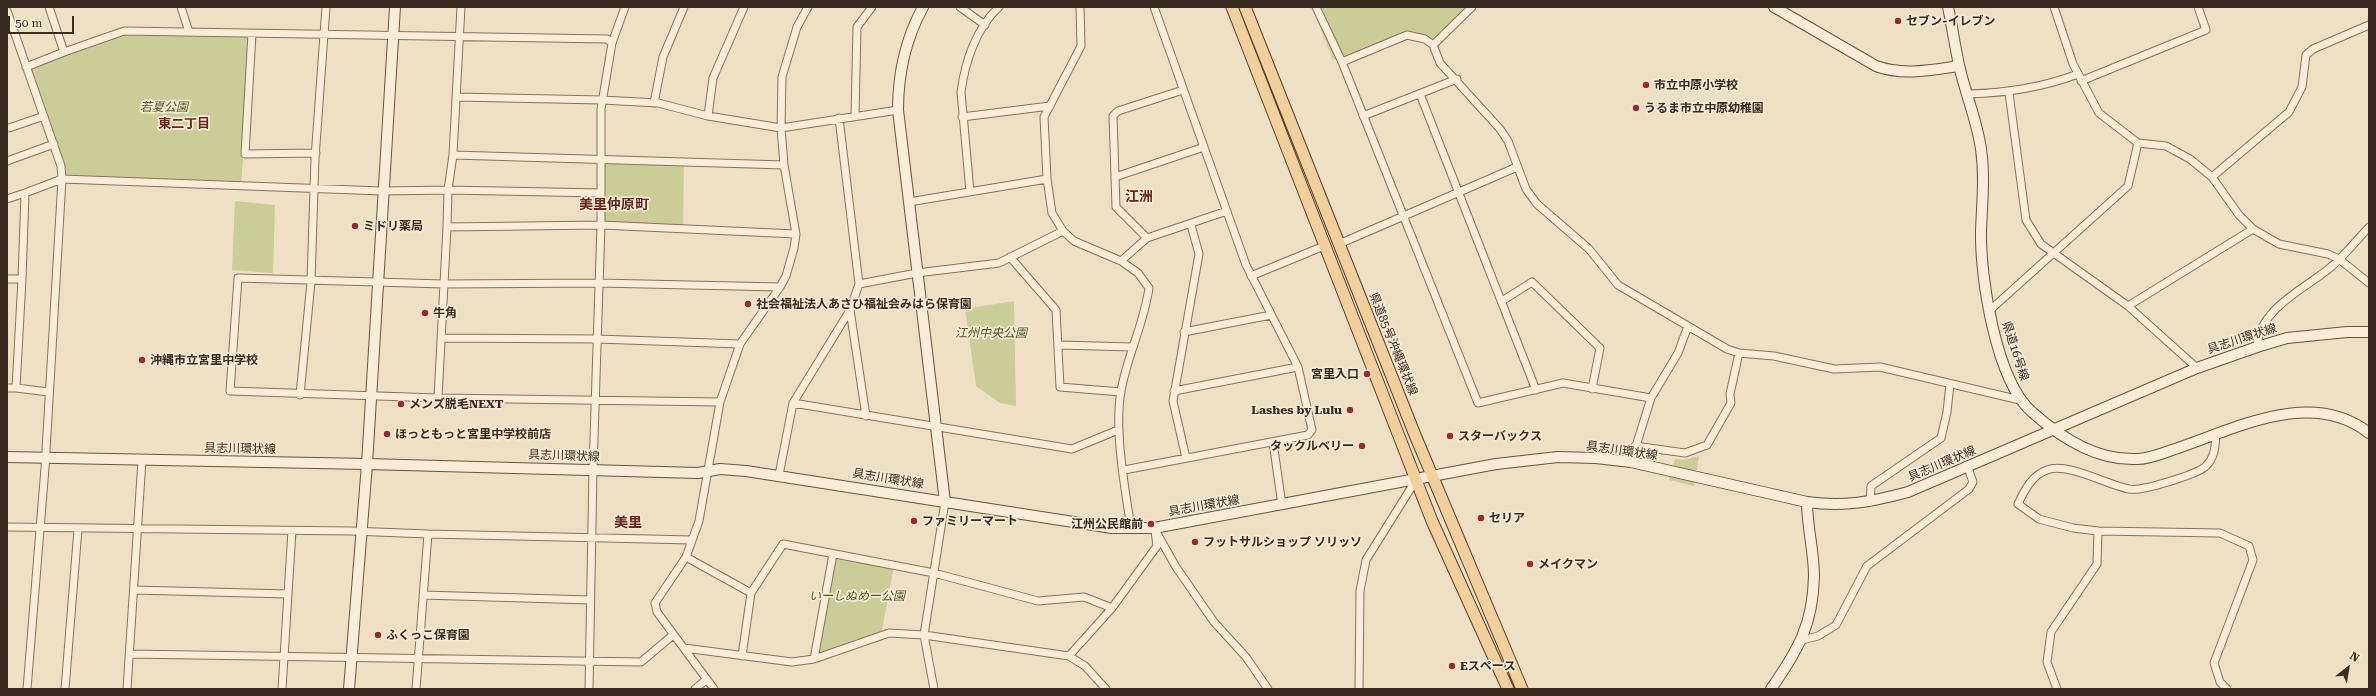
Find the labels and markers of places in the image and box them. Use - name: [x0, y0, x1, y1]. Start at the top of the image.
- place label: セブン-イレブン: [1906, 14, 1996, 28]
- marker: セブン-イレブン: [1893, 16, 1903, 26]
- place label: 市立中原小学校: [1654, 78, 1738, 92]
- marker: 市立中原小学校: [1641, 80, 1651, 90]
- place label: うるま市立中原幼稚園: [1644, 101, 1764, 115]
- marker: うるま市立中原幼稚園: [1631, 103, 1641, 113]
- place label: ミドリ薬局: [363, 219, 423, 233]
- marker: ミドリ薬局: [350, 221, 360, 231]
- place label: 社会福祉法人あさひ福祉会みはら保育園: [756, 297, 972, 311]
- marker: 社会福祉法人あさひ福祉会みはら保育園: [743, 299, 753, 309]
- place label: 牛角: [433, 306, 457, 320]
- marker: 牛角: [420, 308, 430, 318]
- place label: 沖縄市立宮里中学校: [150, 353, 258, 367]
- marker: 沖縄市立宮里中学校: [137, 355, 147, 365]
- place label: 宮里入口: [1311, 367, 1359, 381]
- marker: 宮里入口: [1362, 369, 1372, 379]
- place label: メンズ脱毛NEXT: [409, 397, 503, 411]
- marker: メンズ脱毛NEXT: [396, 399, 406, 409]
- place label: Lashes by Lulu: [1251, 403, 1342, 417]
- marker: Lashes by Lulu: [1345, 405, 1355, 415]
- place label: ほっともっと宮里中学校前店: [395, 427, 551, 441]
- marker: ほっともっと宮里中学校前店: [382, 429, 392, 439]
- place label: スターバックス: [1458, 429, 1542, 443]
- marker: スターバックス: [1445, 431, 1455, 441]
- place label: タックルベリー: [1270, 439, 1354, 453]
- marker: タックルベリー: [1357, 441, 1367, 451]
- place label: セリア: [1489, 511, 1525, 525]
- marker: セリア: [1476, 513, 1486, 523]
- place label: ファミリーマート: [922, 514, 1018, 528]
- marker: ファミリーマート: [909, 516, 919, 526]
- place label: 江州公民館前: [1071, 517, 1143, 531]
- marker: 江州公民館前: [1146, 519, 1156, 529]
- place label: フットサルショップ ソリッソ: [1203, 535, 1362, 549]
- marker: フットサルショップ ソリッソ: [1190, 537, 1200, 547]
- place label: メイクマン: [1538, 557, 1598, 571]
- marker: メイクマン: [1525, 559, 1535, 569]
- place label: ふくっこ保育園: [386, 628, 470, 642]
- marker: ふくっこ保育園: [373, 630, 383, 640]
- place label: Eスペース: [1460, 659, 1516, 673]
- marker: Eスペース: [1447, 661, 1457, 671]

